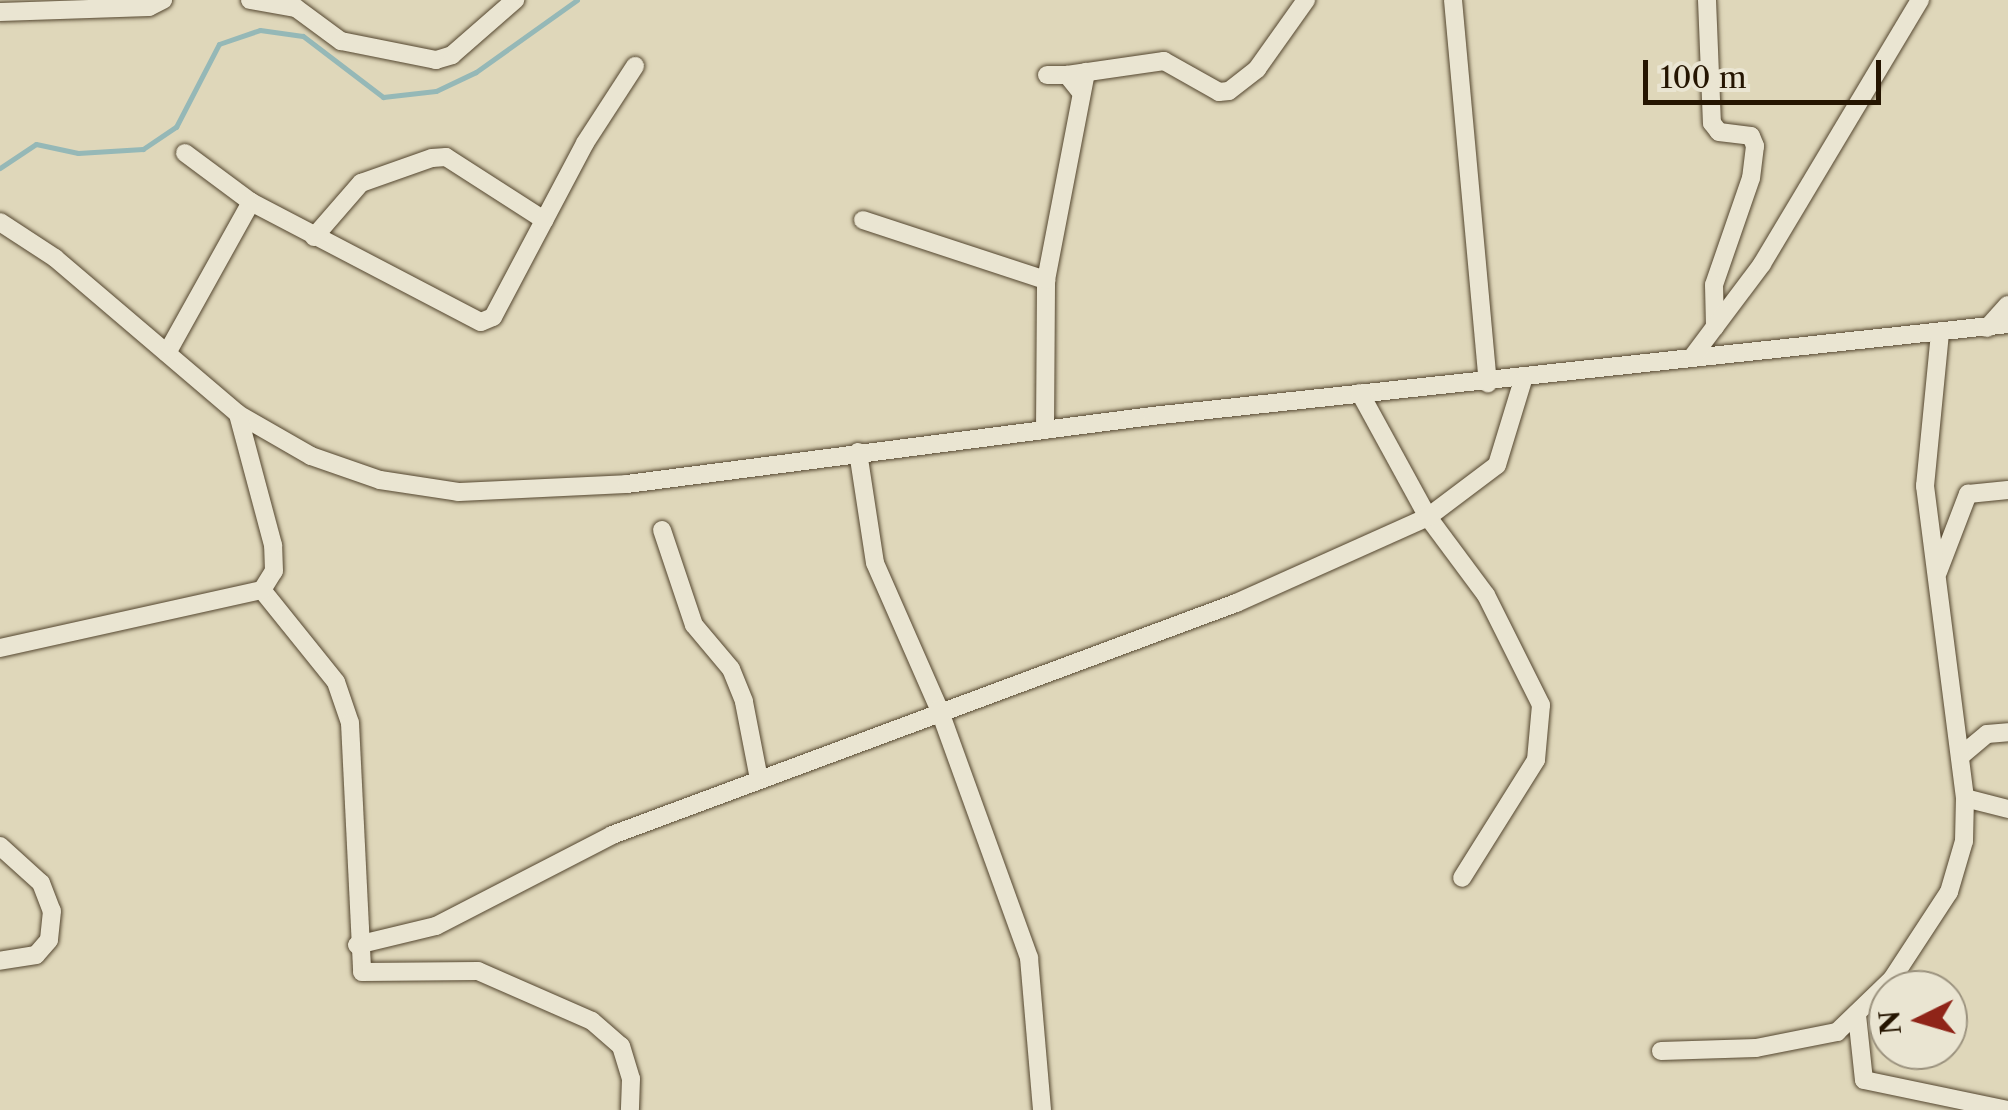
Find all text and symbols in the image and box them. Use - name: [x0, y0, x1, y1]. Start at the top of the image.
- scale bar: [1648, 40, 1886, 102]
- text: 100 m: [1660, 59, 1747, 96]
- north arrow: [1868, 970, 1968, 1070]
- text: N: [1872, 1009, 1908, 1036]

